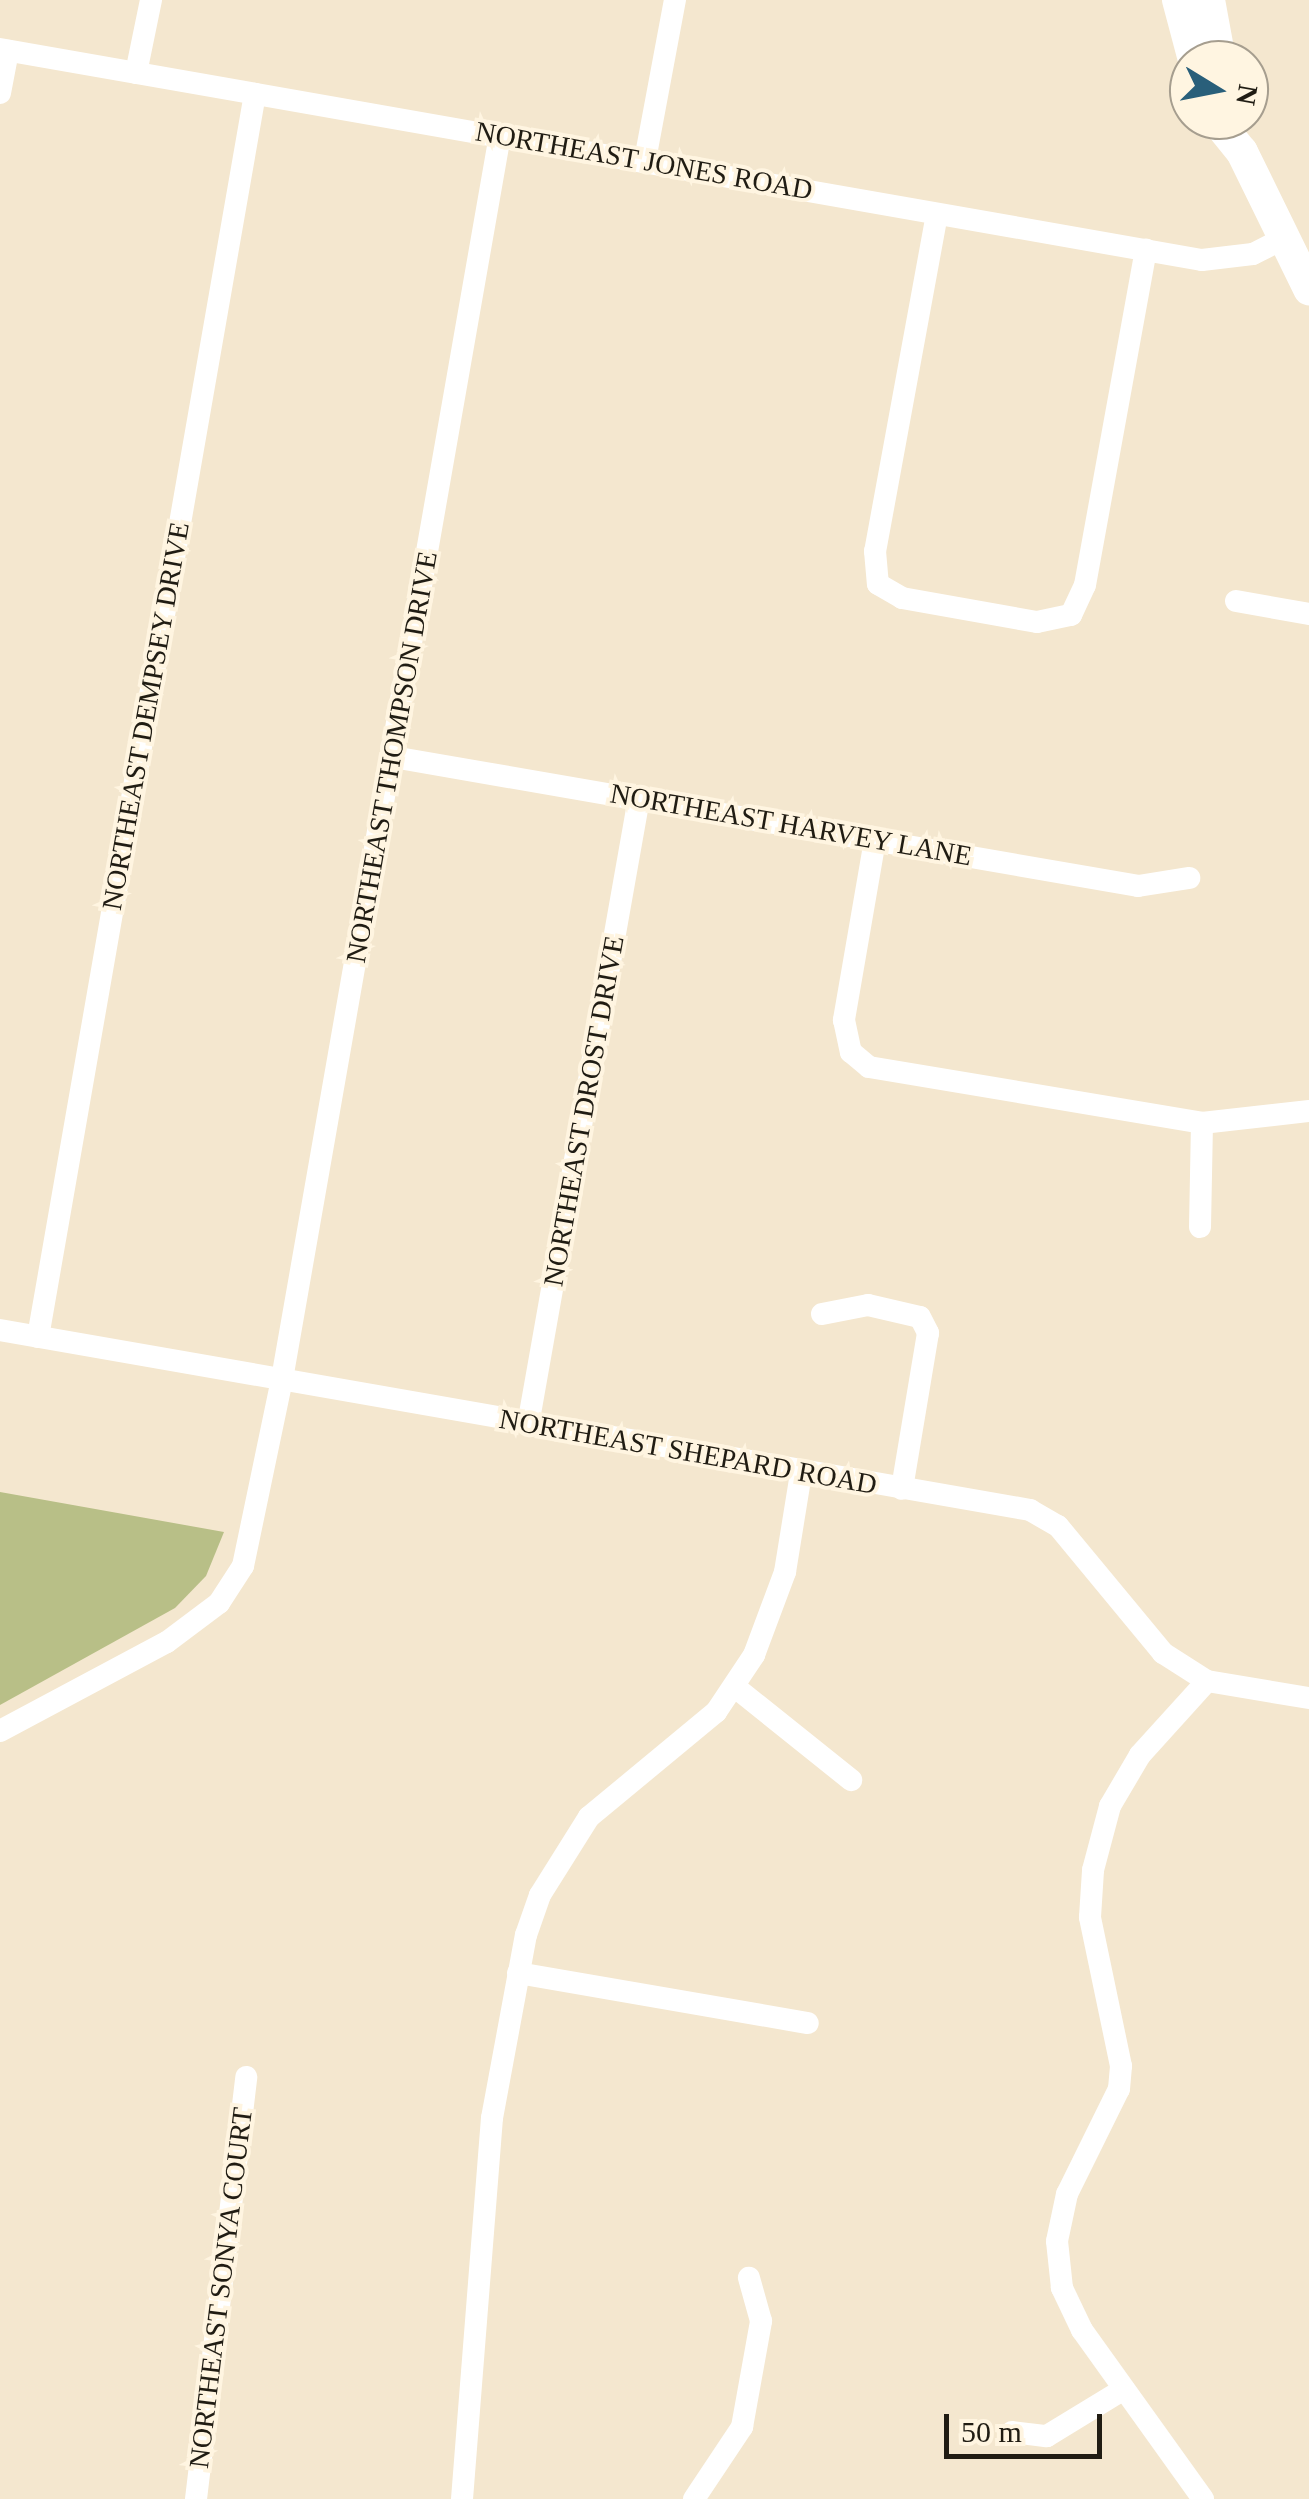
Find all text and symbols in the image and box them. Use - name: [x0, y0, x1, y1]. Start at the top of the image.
- north arrow: [1169, 40, 1269, 140]
- text: N: [1230, 82, 1264, 108]
- street label: NORTHEAST JONES ROAD: [473, 115, 815, 207]
- street label: NORTHEAST DEMPSEY DRIVE: [95, 519, 197, 913]
- street label: NORTHEAST THOMPSON DRIVE: [339, 548, 445, 966]
- street label: NORTHEAST HARVEY LANE: [607, 777, 975, 873]
- street label: NORTHEAST DROST DRIVE: [537, 933, 631, 1289]
- street label: NORTHEAST SHEPARD ROAD: [496, 1402, 880, 1502]
- street label: NORTHEAST SONYA COURT: [182, 2105, 260, 2471]
- scale bar: [949, 2394, 1106, 2456]
- text: 50 m: [961, 2415, 1022, 2448]

